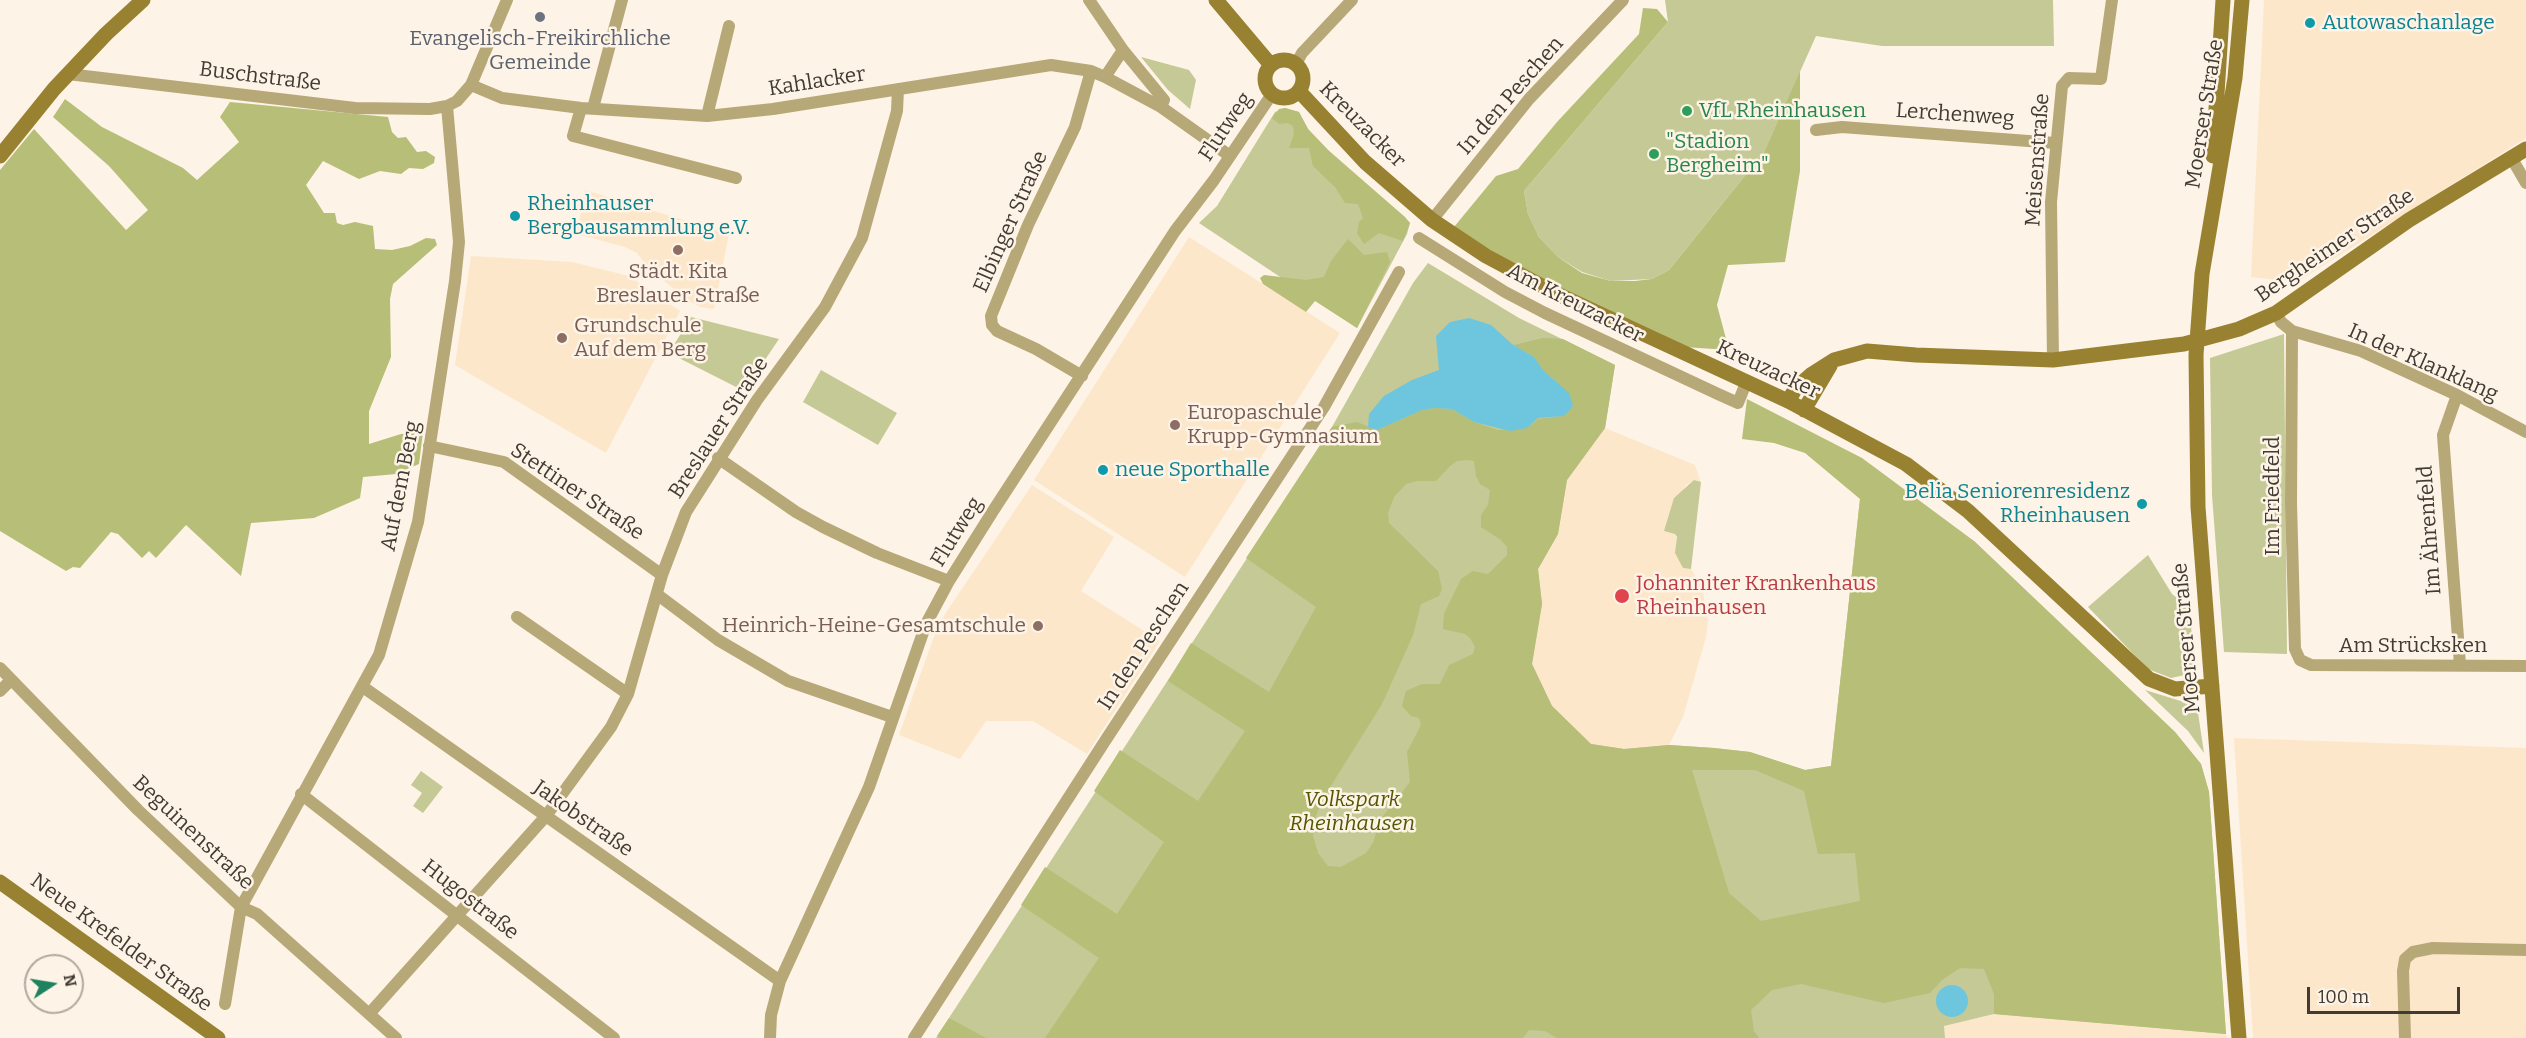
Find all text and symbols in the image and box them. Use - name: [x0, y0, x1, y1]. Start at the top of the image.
- marker: Evangelisch-Freikirchliche Gemeinde: [533, 10, 547, 24]
- place label: Autowaschanlage: [2322, 10, 2495, 36]
- marker: Autowaschanlage: [2303, 16, 2317, 30]
- place label: Evangelisch-Freikirchliche Gemeinde: [409, 26, 671, 76]
- street label: In den Peschen: [1453, 32, 1569, 160]
- street label: Moerser Straße: [2181, 38, 2229, 190]
- street label: Buschstraße: [198, 57, 322, 97]
- street label: Kahlacker: [767, 62, 867, 102]
- street label: Kreuzacker: [1314, 77, 1410, 173]
- street label: Flutweg: [1194, 88, 1258, 166]
- street label: Meisenstraße: [2021, 92, 2055, 228]
- place label: VfL Rheinhausen: [1699, 98, 1866, 124]
- street label: Lerchenweg: [1895, 98, 2015, 132]
- marker: VfL Rheinhausen: [1680, 104, 1694, 118]
- place label: "Stadion Bergheim": [1666, 129, 1769, 179]
- street label: Elbinger Straße: [969, 147, 1053, 297]
- marker: "Stadion Bergheim": [1647, 147, 1661, 161]
- street label: Bergheimer Straße: [2251, 184, 2419, 308]
- place label: Rheinhauser Bergbausammlung e.V.: [527, 191, 750, 241]
- marker: Rheinhauser Bergbausammlung e.V.: [508, 209, 522, 223]
- marker: Städt. Kita Breslauer Straße: [671, 243, 685, 257]
- place label: Städt. Kita Breslauer Straße: [596, 259, 760, 309]
- street label: Am Kreuzacker: [1502, 259, 1648, 349]
- place label: Grundschule Auf dem Berg: [574, 313, 706, 363]
- street label: In der Klanklang: [2344, 319, 2502, 407]
- marker: Grundschule Auf dem Berg: [555, 331, 569, 345]
- street label: Kreuzacker: [1712, 335, 1824, 405]
- street label: Breslauer Straße: [664, 353, 774, 503]
- place label: Europaschule Krupp-Gymnasium: [1187, 400, 1379, 450]
- marker: Europaschule Krupp-Gymnasium: [1168, 418, 1182, 432]
- street label: Auf dem Berg: [376, 419, 426, 553]
- street label: Im Friedfeld: [2260, 436, 2286, 556]
- street label: Stettiner Straße: [505, 438, 649, 546]
- place label: neue Sporthalle: [1115, 457, 1270, 483]
- marker: neue Sporthalle: [1096, 463, 1110, 477]
- street label: Im Ährenfeld: [2413, 464, 2447, 596]
- place label: Belia Seniorenresidenz Rheinhausen: [1905, 479, 2130, 529]
- street label: Flutweg: [926, 492, 988, 572]
- marker: Belia Seniorenresidenz Rheinhausen: [2135, 497, 2149, 511]
- street label: Moerser Straße: [2168, 562, 2206, 714]
- place label: Johanniter Krankenhaus Rheinhausen: [1636, 571, 1876, 621]
- street label: In den Peschen: [1093, 577, 1195, 715]
- marker: Johanniter Krankenhaus Rheinhausen: [1613, 587, 1631, 605]
- place label: Heinrich-Heine-Gesamtschule: [722, 613, 1026, 639]
- marker: Heinrich-Heine-Gesamtschule: [1031, 619, 1045, 633]
- street label: Am Strücksken: [2339, 633, 2487, 659]
- street label: Beguinenstraße: [127, 770, 259, 896]
- street label: Jakobstraße: [528, 775, 638, 863]
- park label: Volkspark Rheinhausen: [1289, 787, 1415, 837]
- street label: Hugostraße: [417, 854, 523, 946]
- street label: Neue Krefelder Straße: [25, 869, 217, 1017]
- north arrow: [24, 954, 84, 1014]
- scale bar: [2310, 975, 2463, 1013]
- text: 100 m: [2318, 986, 2369, 1008]

